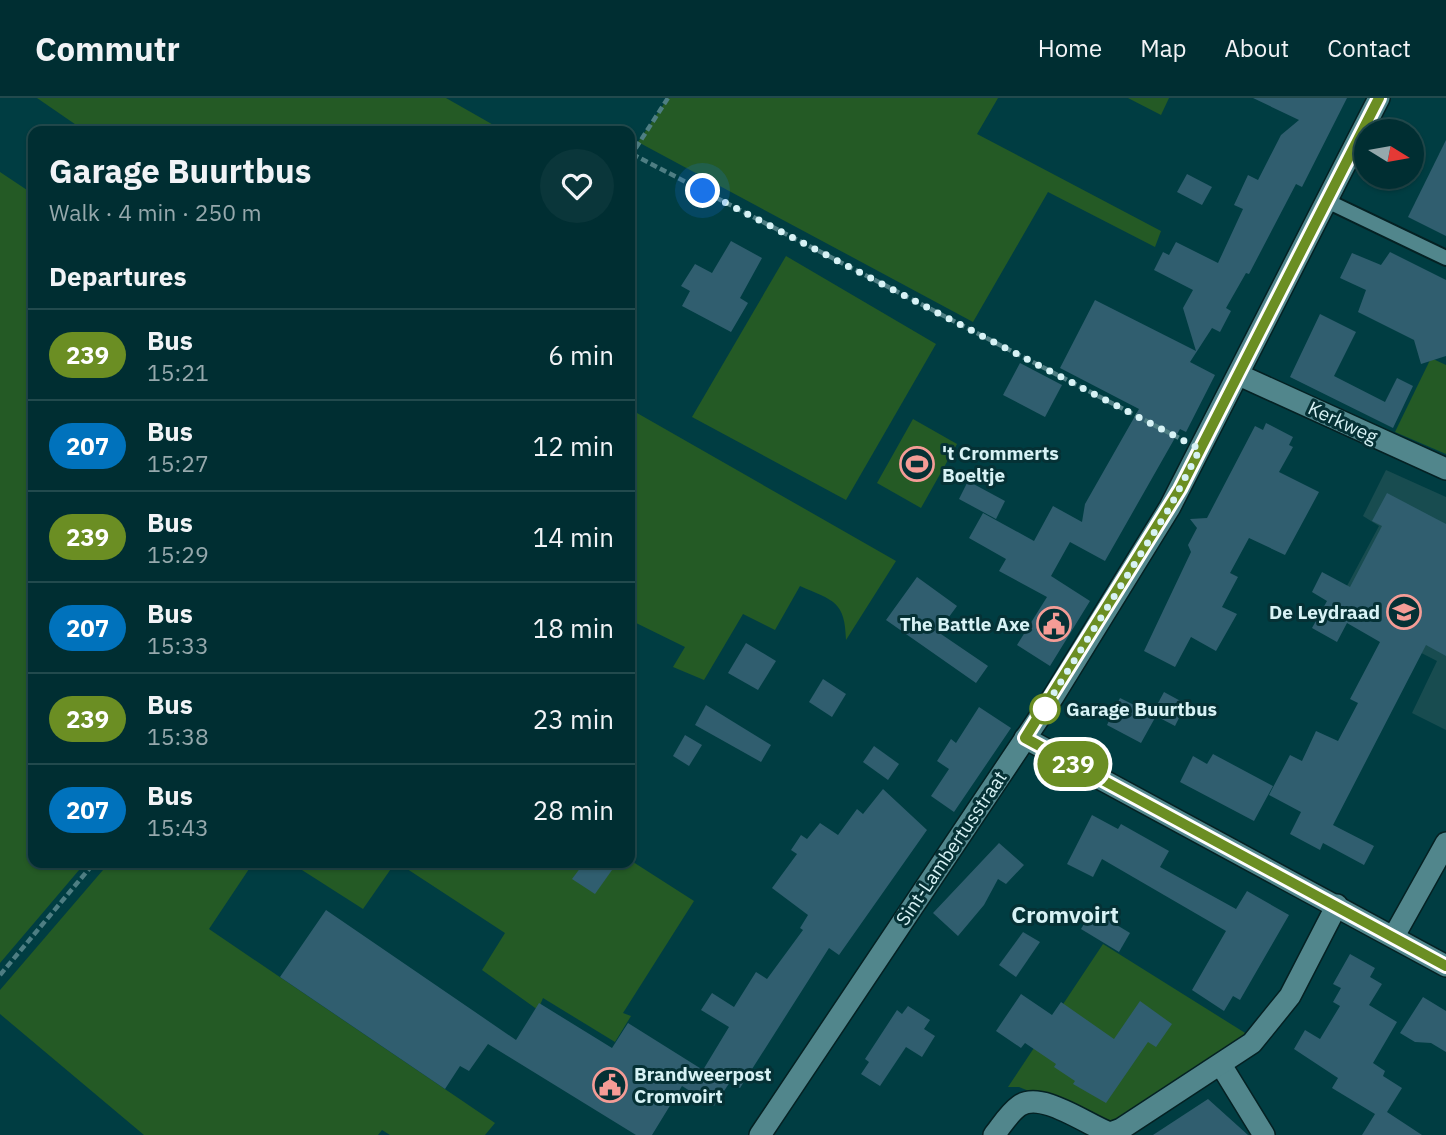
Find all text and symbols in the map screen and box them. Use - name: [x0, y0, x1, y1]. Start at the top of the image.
- text: Commutr: [35, 27, 180, 70]
- text: Home: [1038, 32, 1102, 64]
- text: Map: [1140, 32, 1186, 64]
- text: About: [1224, 32, 1289, 64]
- text: Contact: [1327, 32, 1411, 64]
- north arrow: [1354, 119, 1424, 189]
- map controls: [1354, 119, 1424, 189]
- text: Garage Buurtbus: [49, 149, 311, 192]
- button: heart: [540, 149, 614, 223]
- your location: [685, 173, 720, 208]
- text: Walk · 4 min · 250 m: [49, 197, 262, 227]
- text: Departures: [49, 259, 187, 293]
- text: Bus: [147, 323, 193, 357]
- text: 6 min: [548, 338, 614, 372]
- text: 239: [66, 339, 109, 371]
- text: 15:21: [147, 357, 209, 387]
- street label: Kerkweg: [1304, 395, 1382, 449]
- text: Bus: [147, 414, 193, 448]
- text: 12 min: [533, 429, 614, 463]
- text: 207: [66, 430, 109, 462]
- place label: 't Crommerts Boeltje: [942, 441, 1059, 487]
- sports icon: 't Crommerts Boeltje: [898, 445, 936, 483]
- text: 15:27: [147, 448, 209, 478]
- text: Bus: [147, 505, 193, 539]
- text: 14 min: [533, 520, 614, 554]
- text: 239: [66, 521, 109, 553]
- text: 15:29: [147, 539, 209, 569]
- school or university icon: De Leydraad: [1385, 593, 1423, 631]
- text: Bus: [147, 596, 193, 630]
- place label: De Leydraad: [1269, 600, 1380, 624]
- public building icon: The Battle Axe: [1035, 605, 1073, 643]
- text: 18 min: [533, 611, 614, 645]
- text: 207: [66, 612, 109, 644]
- place label: The Battle Axe: [900, 612, 1030, 636]
- text: 15:33: [147, 630, 209, 660]
- text: Bus: [147, 687, 193, 721]
- marker: Garage Buurtbus: [1030, 694, 1060, 724]
- place label: Garage Buurtbus: [1066, 697, 1217, 721]
- text: 23 min: [533, 702, 614, 736]
- text: 239: [66, 703, 109, 735]
- text: 15:38: [147, 721, 209, 751]
- line badge: 239: [1033, 741, 1113, 787]
- text: 239: [1051, 748, 1095, 780]
- street label: Sint-Lambertusstraat: [890, 766, 1012, 930]
- text: Bus: [147, 778, 193, 812]
- text: 28 min: [533, 793, 614, 827]
- text: 207: [66, 794, 109, 826]
- text: 15:43: [147, 812, 209, 842]
- district label: Cromvoirt: [1011, 899, 1119, 929]
- place label: Brandweerpost Cromvoirt: [634, 1062, 772, 1108]
- public building icon: Brandweerpost Cromvoirt: [591, 1066, 629, 1104]

